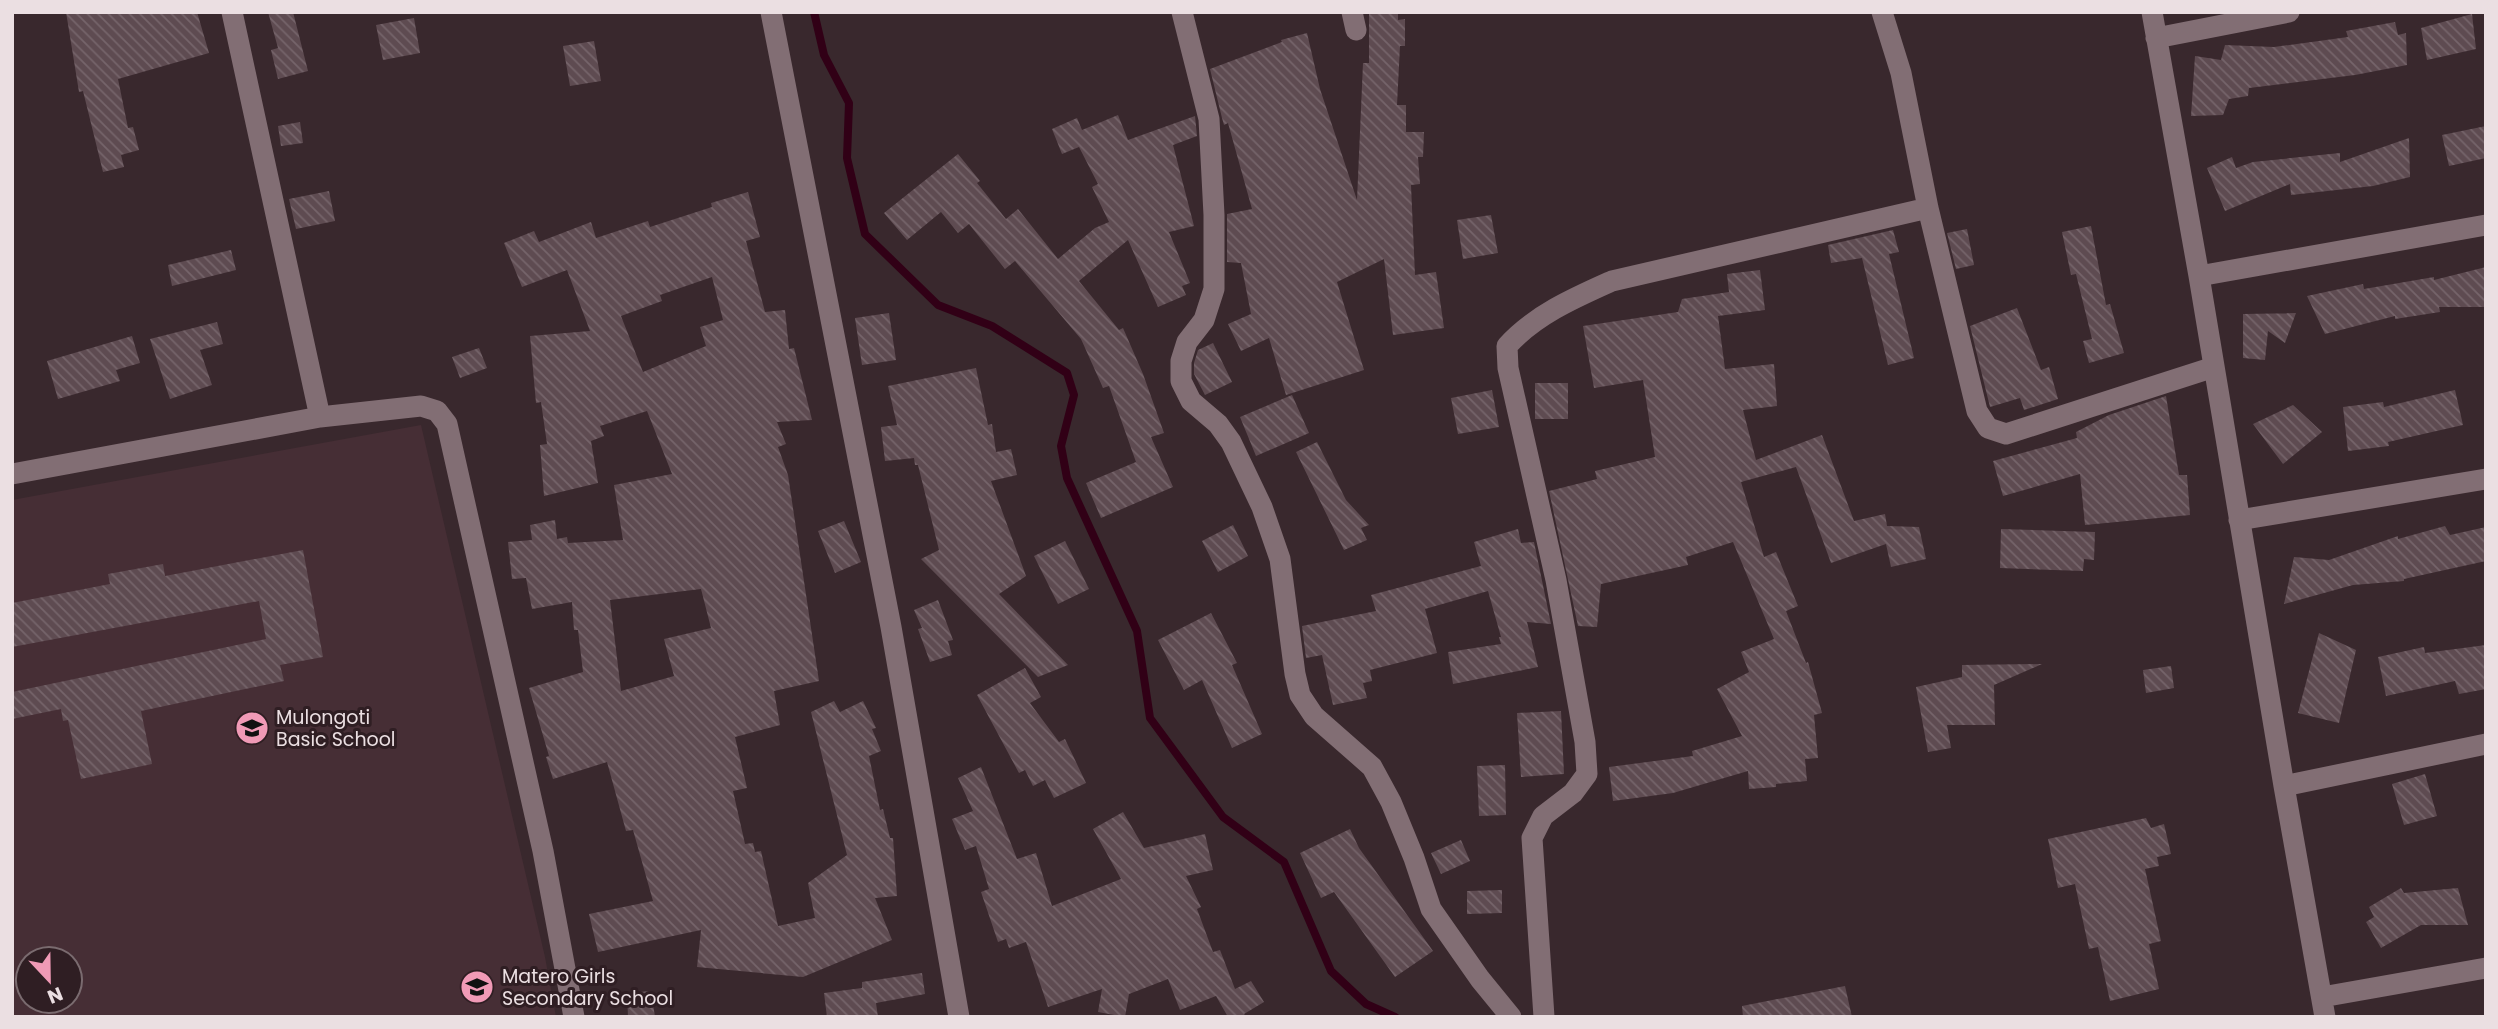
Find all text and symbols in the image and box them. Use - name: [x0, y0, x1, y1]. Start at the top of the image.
- place label: Mulongoti Basic School: [276, 704, 396, 753]
- school or university icon: Mulongoti Basic School: [233, 709, 271, 747]
- north arrow: [14, 945, 84, 1015]
- place label: Matero Girls Secondary School: [502, 963, 673, 1012]
- school or university icon: Matero Girls Secondary School: [458, 968, 496, 1006]
- text: N: [43, 980, 67, 1010]

